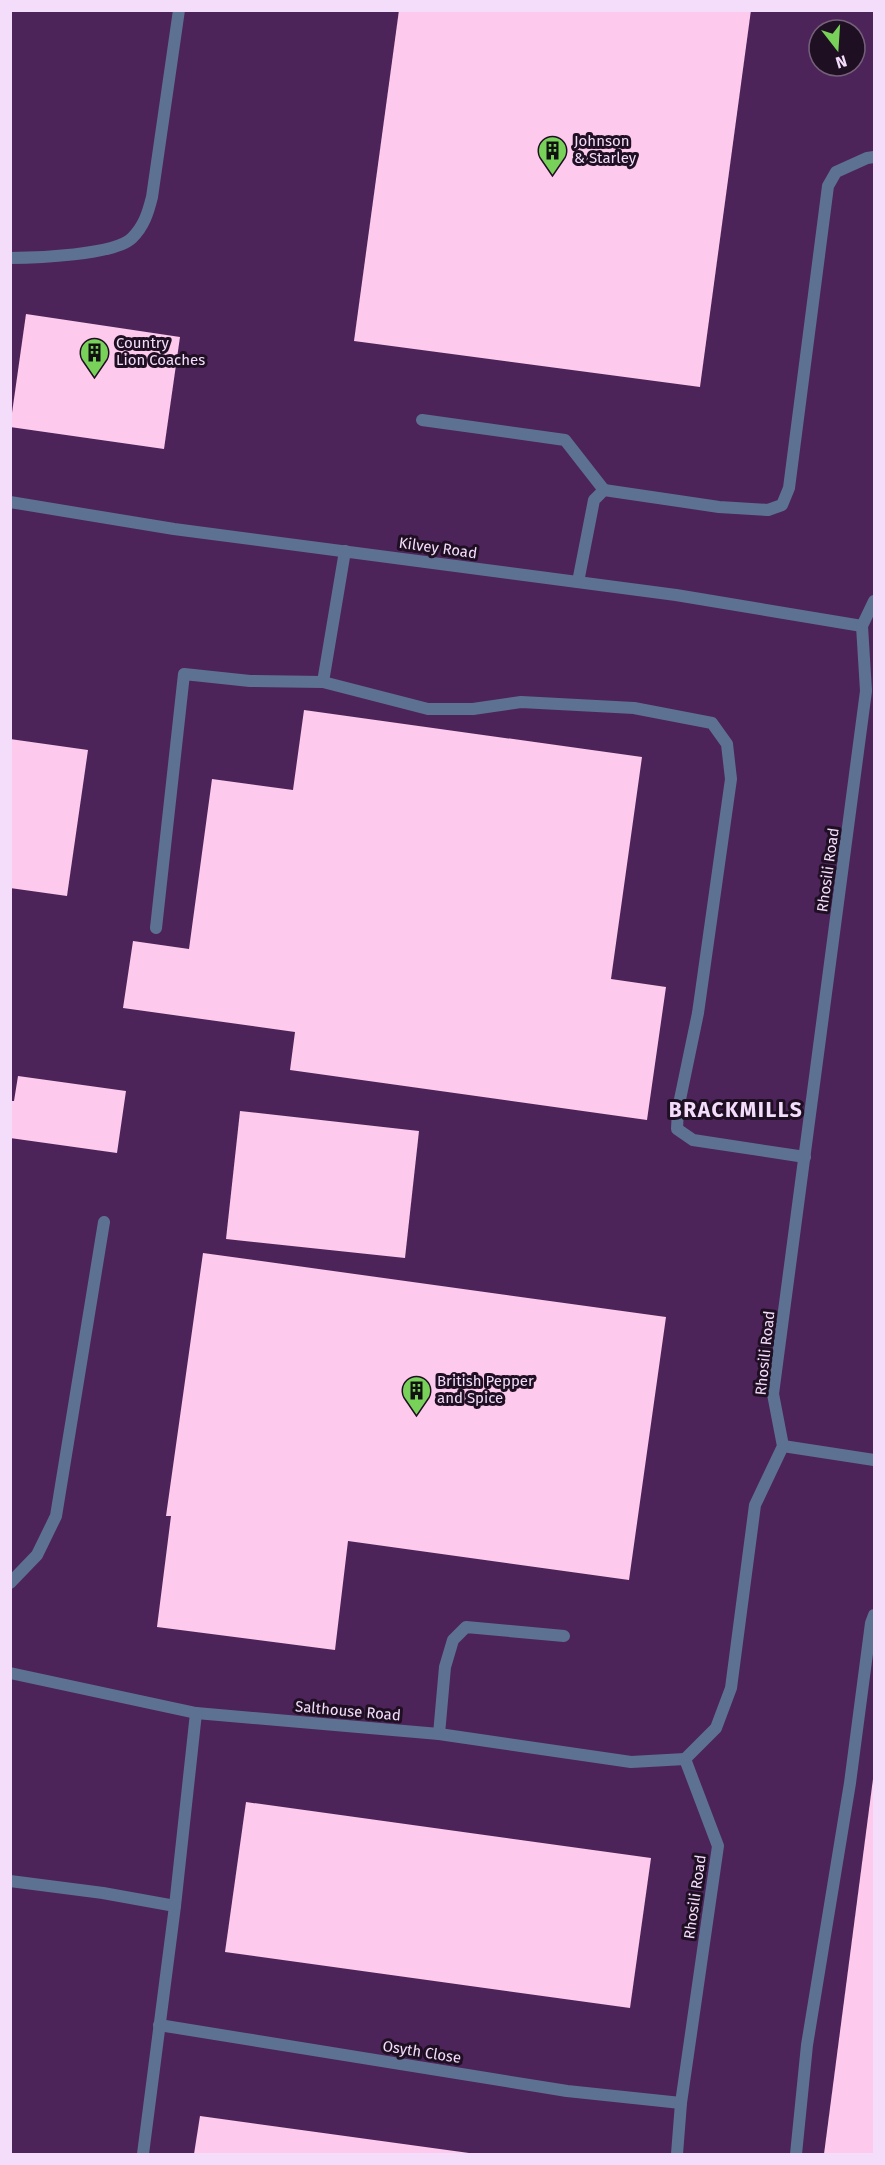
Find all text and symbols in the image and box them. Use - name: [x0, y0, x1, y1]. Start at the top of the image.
- north arrow: [807, 18, 867, 78]
- text: N: [833, 51, 849, 73]
- place label: Johnson & Starley: [574, 132, 637, 167]
- building icon: Johnson & Starley: [537, 134, 569, 176]
- place label: Country Lion Coaches: [116, 334, 205, 369]
- building icon: Country Lion Coaches: [79, 336, 111, 378]
- street label: Kilvey Road: [398, 534, 478, 562]
- street label: Rhosili Road: [813, 827, 843, 913]
- district label: BRACKMILLS: [669, 1097, 803, 1123]
- street label: Rhosili Road: [752, 1310, 778, 1396]
- place label: British Pepper and Spice: [437, 1372, 534, 1407]
- building icon: British Pepper and Spice: [400, 1374, 432, 1416]
- street label: Salthouse Road: [294, 1697, 402, 1725]
- street label: Rhosili Road: [680, 1854, 710, 1940]
- street label: Osyth Close: [381, 2037, 463, 2067]

